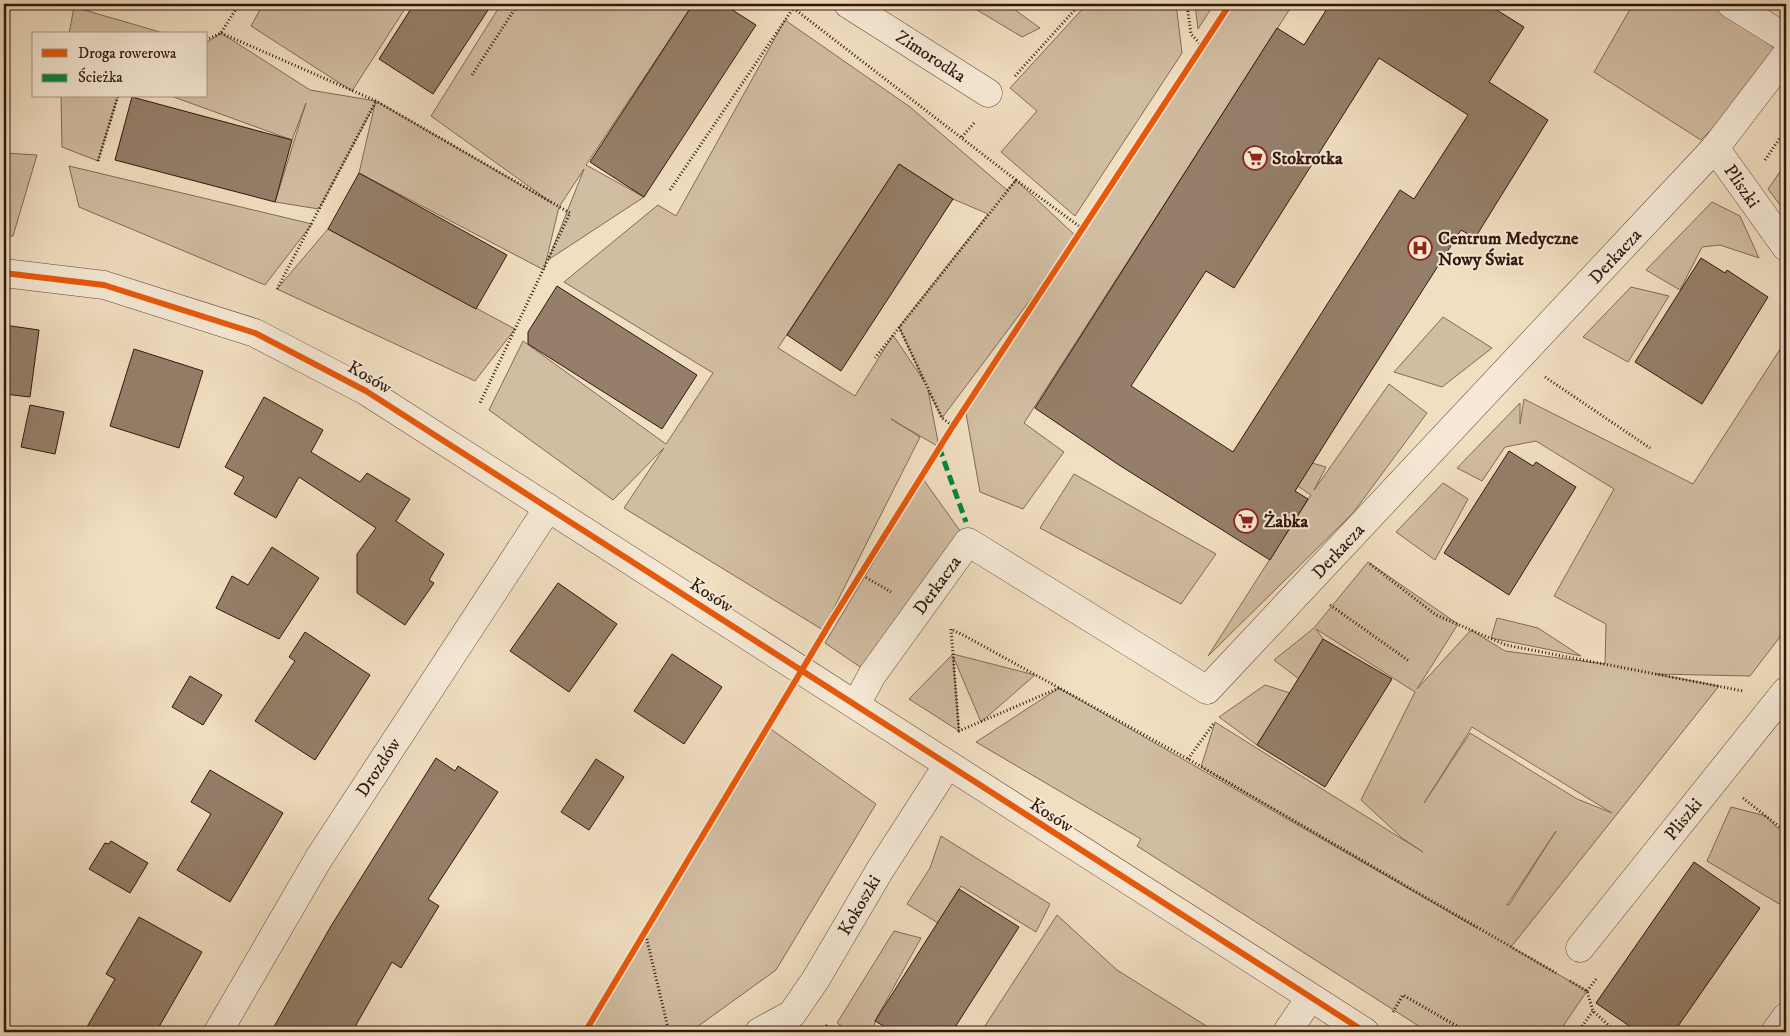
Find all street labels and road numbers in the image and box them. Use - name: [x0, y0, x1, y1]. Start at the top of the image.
- street label: Zimorodka: [891, 26, 970, 88]
- street label: Pliszki: [1718, 161, 1764, 212]
- street label: Derkacza: [1585, 224, 1647, 289]
- street label: Kosów: [343, 356, 396, 400]
- street label: Derkacza: [1308, 519, 1370, 584]
- street label: Derkacza: [909, 552, 967, 619]
- street label: Kosów: [686, 574, 738, 618]
- street label: Drozdów: [352, 733, 406, 801]
- street label: Kosów: [1026, 794, 1078, 838]
- street label: Pliszki: [1660, 794, 1707, 845]
- street label: Kokoszki: [834, 871, 886, 940]

